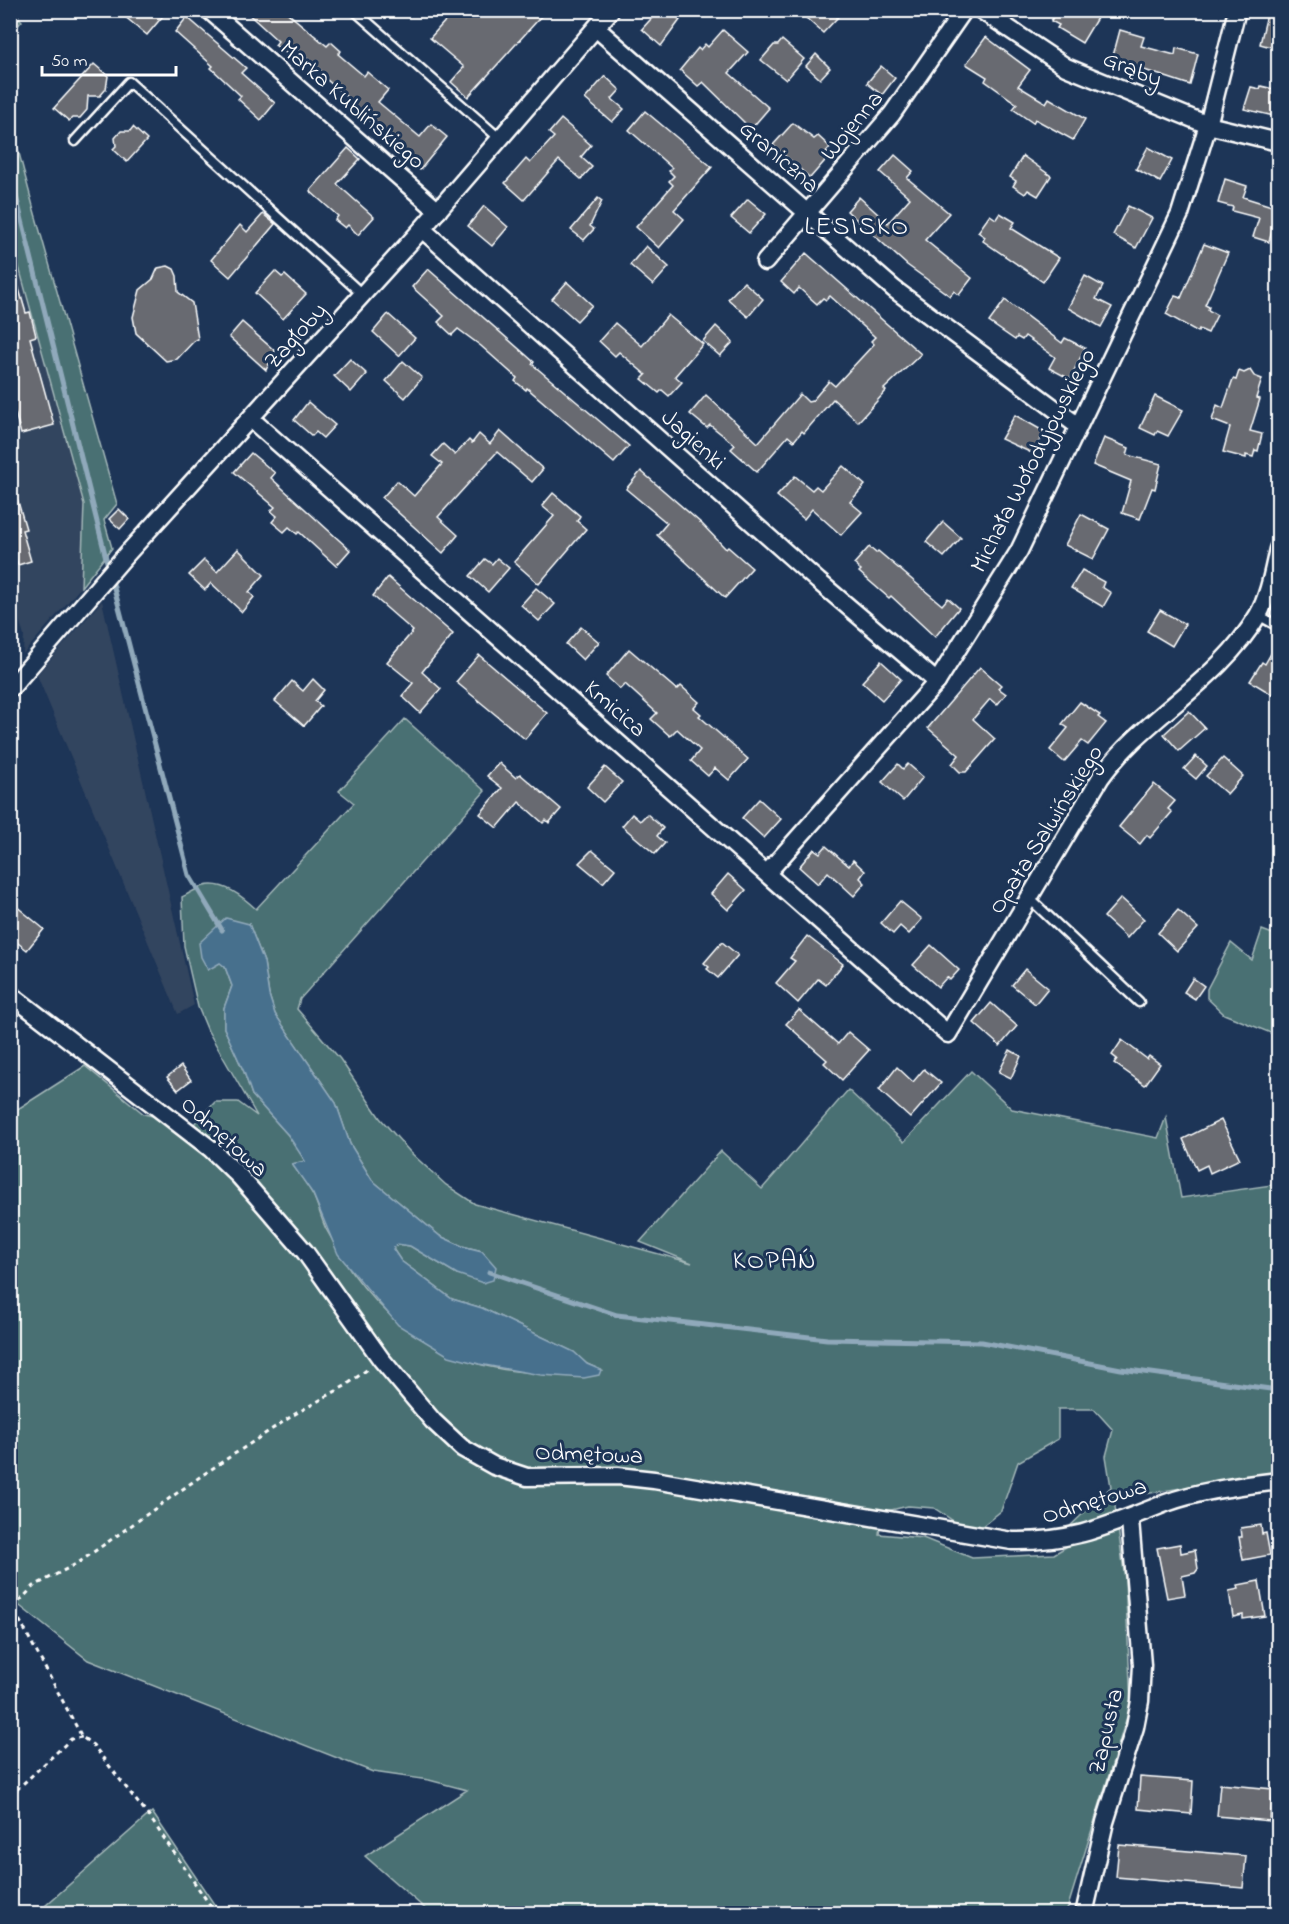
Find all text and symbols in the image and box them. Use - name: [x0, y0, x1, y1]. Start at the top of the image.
- street label: Marka Kublińskiego: [271, 33, 432, 179]
- scale bar: [42, 39, 176, 77]
- street label: Grąby: [1097, 43, 1167, 99]
- text: 50 m: [51, 49, 88, 75]
- street label: Wojenna: [813, 84, 893, 170]
- street label: Graniczna: [730, 113, 826, 203]
- district label: LESISKO: [804, 209, 910, 247]
- street label: Zagłoby: [257, 295, 337, 379]
- street label: Michała Wołodyjowskiego: [962, 343, 1107, 580]
- street label: Jagienki: [652, 402, 733, 480]
- street label: Kmicica: [575, 673, 653, 747]
- street label: Opata Salwińskiego: [981, 739, 1113, 922]
- street label: Odmętowa: [172, 1089, 275, 1187]
- district label: KOPAŃ: [733, 1243, 817, 1281]
- street label: Odmętowa: [534, 1436, 643, 1475]
- street label: Odmętowa: [1038, 1470, 1151, 1535]
- street label: Zapusta: [1081, 1685, 1134, 1778]

